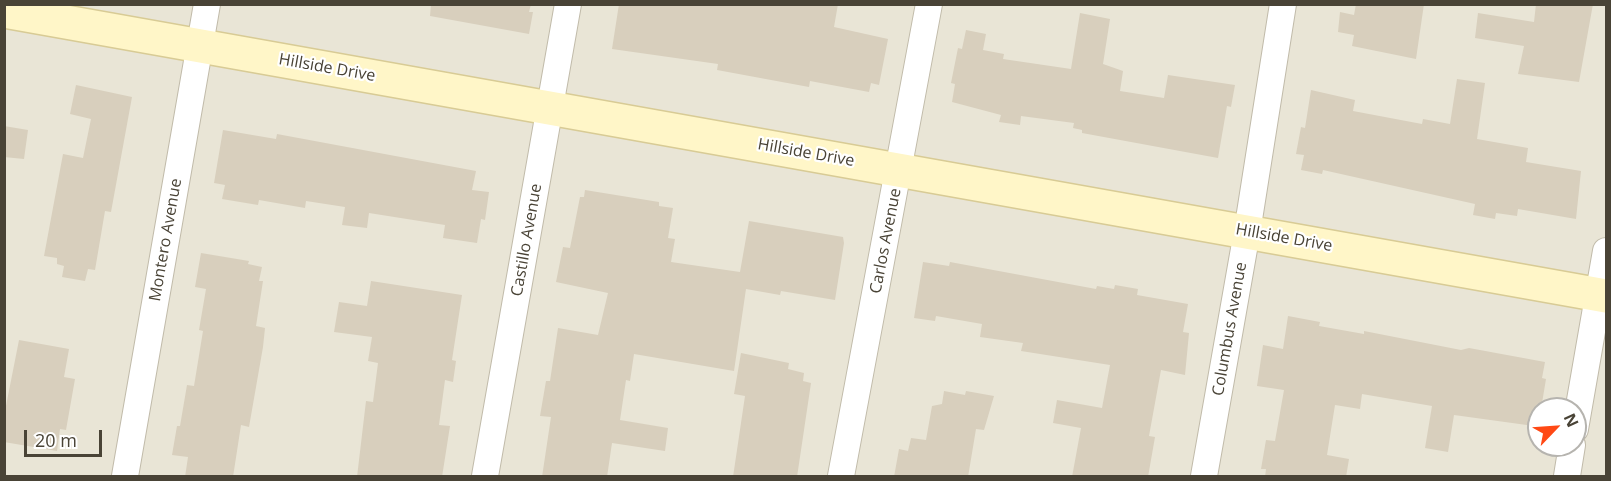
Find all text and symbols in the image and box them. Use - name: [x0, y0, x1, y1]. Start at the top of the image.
- street label: Hillside Drive: [277, 50, 377, 86]
- street label: Hillside Drive: [756, 135, 856, 171]
- street label: Montero Avenue: [146, 177, 186, 303]
- street label: Castillo Avenue: [508, 182, 546, 298]
- street label: Carlos Avenue: [866, 187, 906, 295]
- street label: Hillside Drive: [1234, 220, 1334, 256]
- street label: Columbus Avenue: [1209, 261, 1251, 397]
- north arrow: [1527, 397, 1587, 457]
- text: N: [1559, 410, 1584, 431]
- scale bar: [27, 418, 105, 456]
- text: 20 m: [35, 428, 77, 452]

